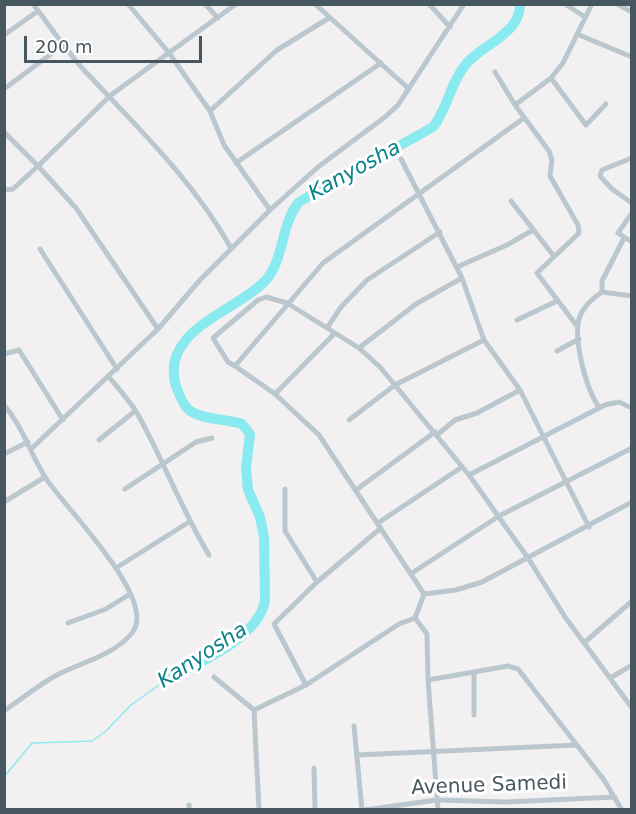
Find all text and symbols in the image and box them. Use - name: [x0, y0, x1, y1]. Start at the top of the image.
- scale bar: [27, 24, 206, 62]
- text: 200 m: [35, 36, 93, 57]
- water label: Kanyosha: [304, 135, 406, 207]
- water label: Kanyosha: [154, 618, 252, 694]
- street label: Avenue Samedi: [411, 771, 567, 801]

